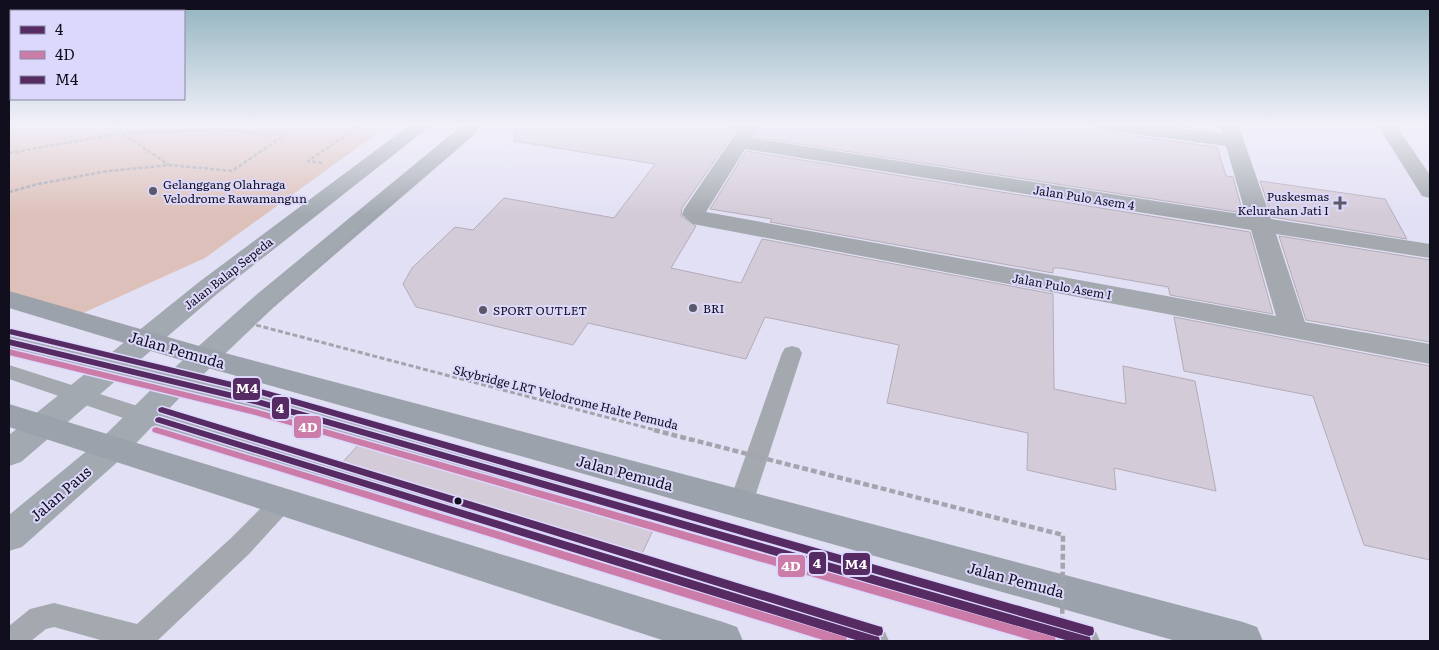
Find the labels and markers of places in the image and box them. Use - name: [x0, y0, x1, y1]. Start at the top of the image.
- place label: Gelanggang Olahraga Velodrome Rawamangun: [163, 175, 307, 207]
- marker: Gelanggang Olahraga Velodrome Rawamangun: [147, 185, 159, 197]
- place label: Puskesmas Kelurahan Jati I: [1237, 187, 1330, 219]
- marker: Puskesmas Kelurahan Jati I: [1333, 196, 1347, 210]
- place label: BRI: [703, 299, 725, 317]
- place label: SPORT OUTLET: [493, 301, 587, 319]
- marker: BRI: [687, 302, 699, 314]
- marker: SPORT OUTLET: [477, 304, 489, 316]
- unlabelled marker: [453, 496, 463, 506]

